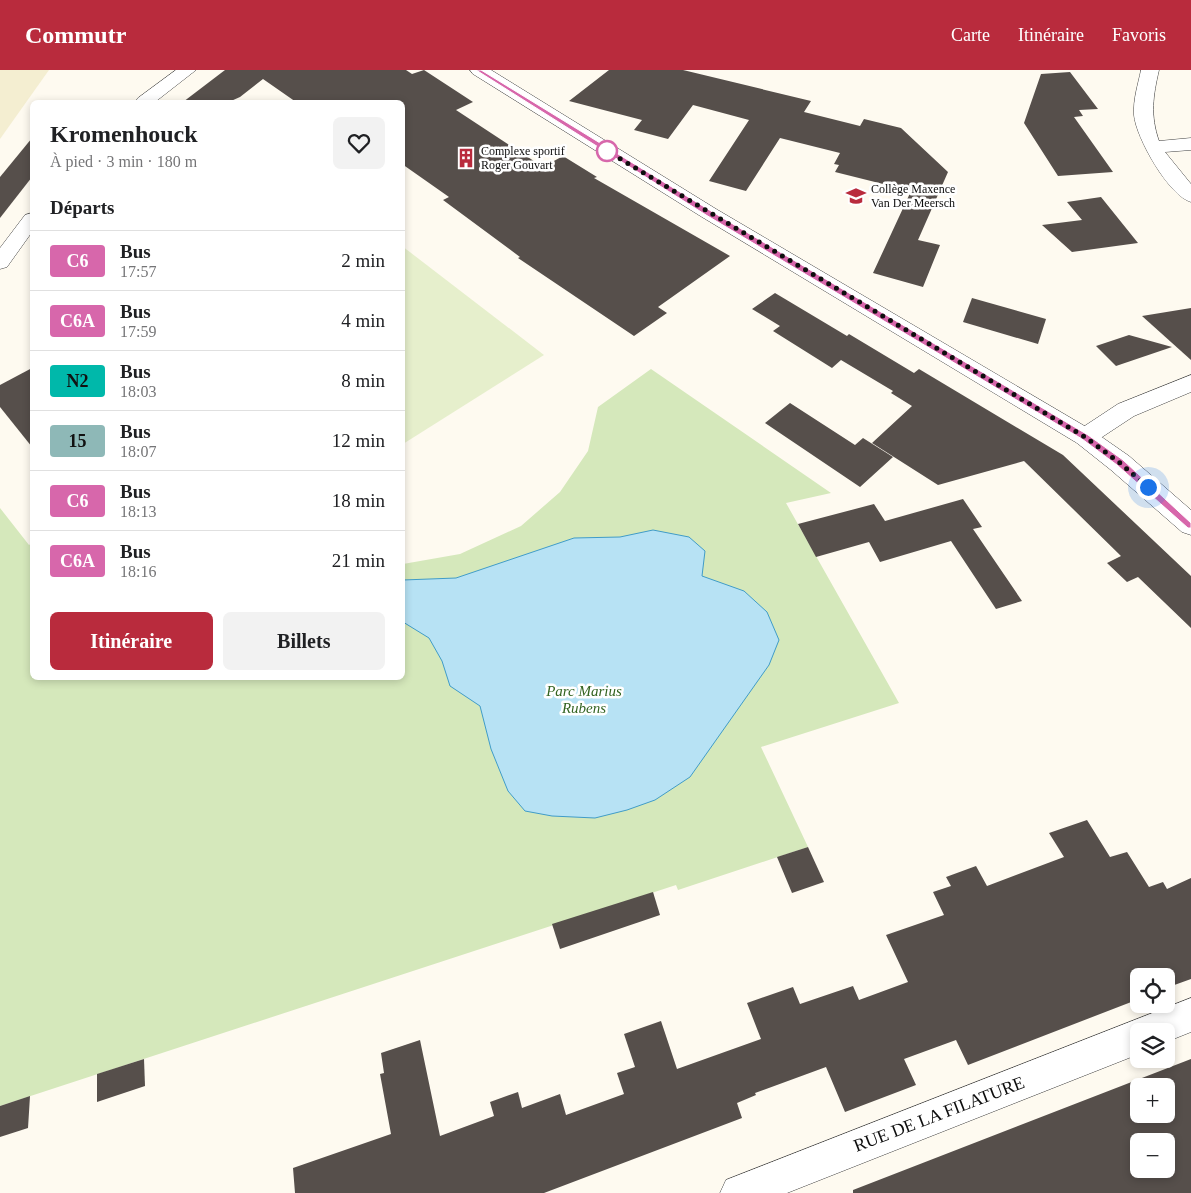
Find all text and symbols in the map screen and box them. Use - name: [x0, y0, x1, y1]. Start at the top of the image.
- text: Commutr: [25, 22, 126, 48]
- text: Carte: [951, 25, 990, 45]
- text: Itinéraire: [1018, 25, 1084, 45]
- text: Favoris: [1112, 25, 1166, 45]
- button: heart: [333, 117, 385, 169]
- text: Kromenhouck: [50, 121, 198, 147]
- unlabelled marker: [596, 140, 618, 162]
- place label: Complexe sportif Roger Gouvart: [481, 144, 565, 172]
- building icon: Complexe sportif Roger Gouvart: [455, 147, 477, 169]
- text: À pied · 3 min · 180 m: [50, 153, 197, 170]
- place label: Collège Maxence Van Der Meersch: [871, 182, 955, 210]
- school or university icon: Collège Maxence Van Der Meersch: [845, 185, 867, 207]
- text: Départs: [50, 197, 114, 218]
- text: Bus: [120, 241, 151, 262]
- text: 2 min: [341, 250, 385, 271]
- text: C6: [67, 251, 89, 271]
- text: 17:57: [120, 263, 156, 280]
- text: Bus: [120, 301, 151, 322]
- text: 4 min: [341, 310, 385, 331]
- text: C6A: [60, 311, 95, 331]
- text: 17:59: [120, 323, 156, 340]
- text: Bus: [120, 361, 151, 382]
- text: 8 min: [341, 370, 385, 391]
- text: N2: [67, 371, 89, 391]
- text: 18:03: [120, 383, 156, 400]
- text: Bus: [120, 421, 151, 442]
- text: 12 min: [332, 430, 385, 451]
- text: 15: [69, 431, 87, 451]
- text: 18:07: [120, 443, 156, 460]
- your location: [1136, 475, 1161, 500]
- text: Bus: [120, 481, 151, 502]
- text: 18 min: [332, 490, 385, 511]
- text: C6: [67, 491, 89, 511]
- text: 18:13: [120, 503, 156, 520]
- text: Bus: [120, 541, 151, 562]
- text: 21 min: [332, 550, 385, 571]
- text: C6A: [60, 551, 95, 571]
- text: 18:16: [120, 563, 156, 580]
- button: Itinéraire: [50, 612, 213, 670]
- button: Billets: [223, 612, 385, 670]
- park label: Parc Marius Rubens: [545, 683, 622, 716]
- map controls: [1130, 968, 1175, 1178]
- button: locate: [1130, 968, 1175, 1013]
- button: layers: [1130, 1023, 1175, 1068]
- street label: RUE DE LA FILATURE: [851, 1072, 1027, 1156]
- button: +: [1130, 1078, 1175, 1123]
- button: −: [1130, 1133, 1175, 1178]

